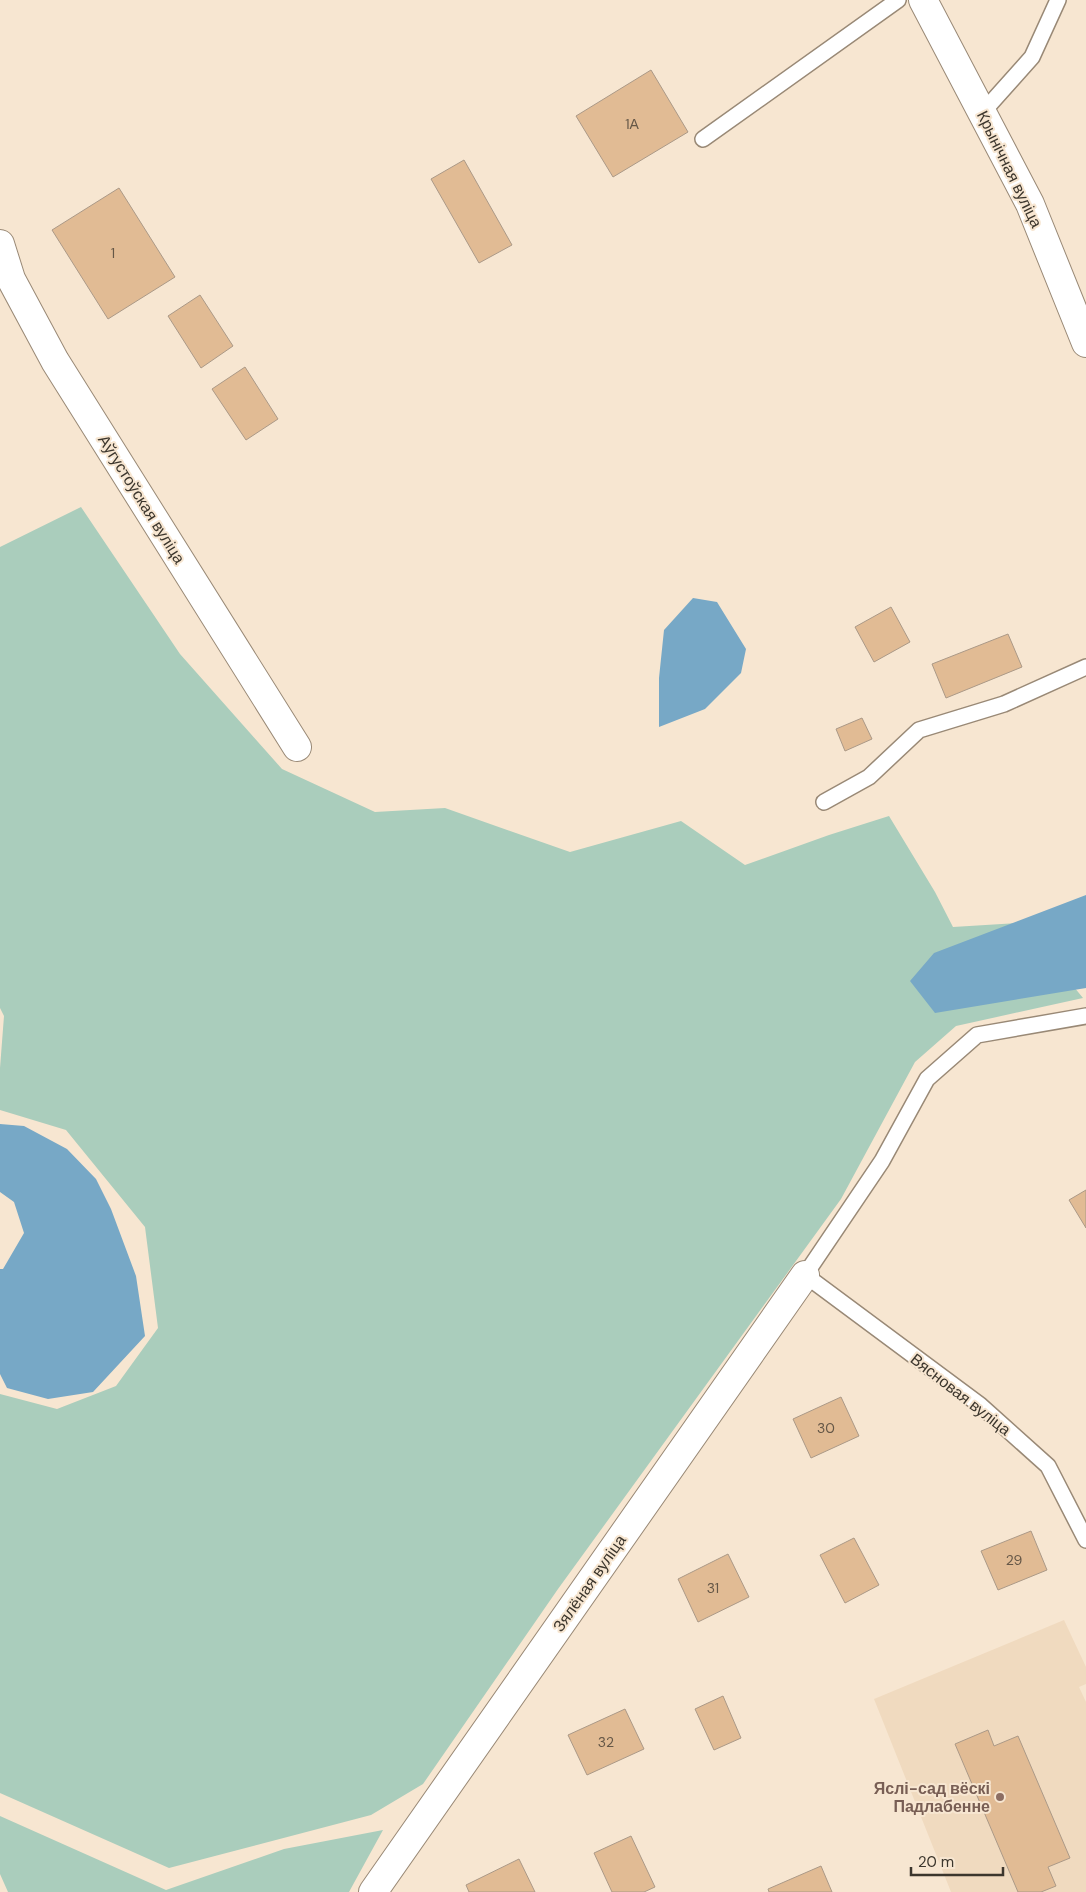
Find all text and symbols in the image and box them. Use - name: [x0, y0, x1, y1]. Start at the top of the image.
- street label: Крынічная вуліца: [972, 107, 1047, 231]
- house number: 1А: [625, 115, 640, 133]
- house number: 1: [111, 244, 115, 262]
- street label: Аўгустоўская вуліца: [93, 431, 190, 568]
- street label: Вясновая вуліца: [906, 1349, 1015, 1440]
- house number: 30: [817, 1419, 835, 1437]
- street label: Зялёная вуліца: [548, 1531, 631, 1636]
- house number: 29: [1006, 1551, 1023, 1569]
- house number: 31: [707, 1579, 719, 1597]
- house number: 32: [598, 1733, 614, 1751]
- place label: Яслі-сад вёскі Падлабенне: [874, 1778, 990, 1817]
- marker: Яслі-сад вёскі Падлабенне: [994, 1791, 1006, 1803]
- scale bar: [911, 1844, 1004, 1876]
- text: 20 m: [918, 1852, 954, 1872]

